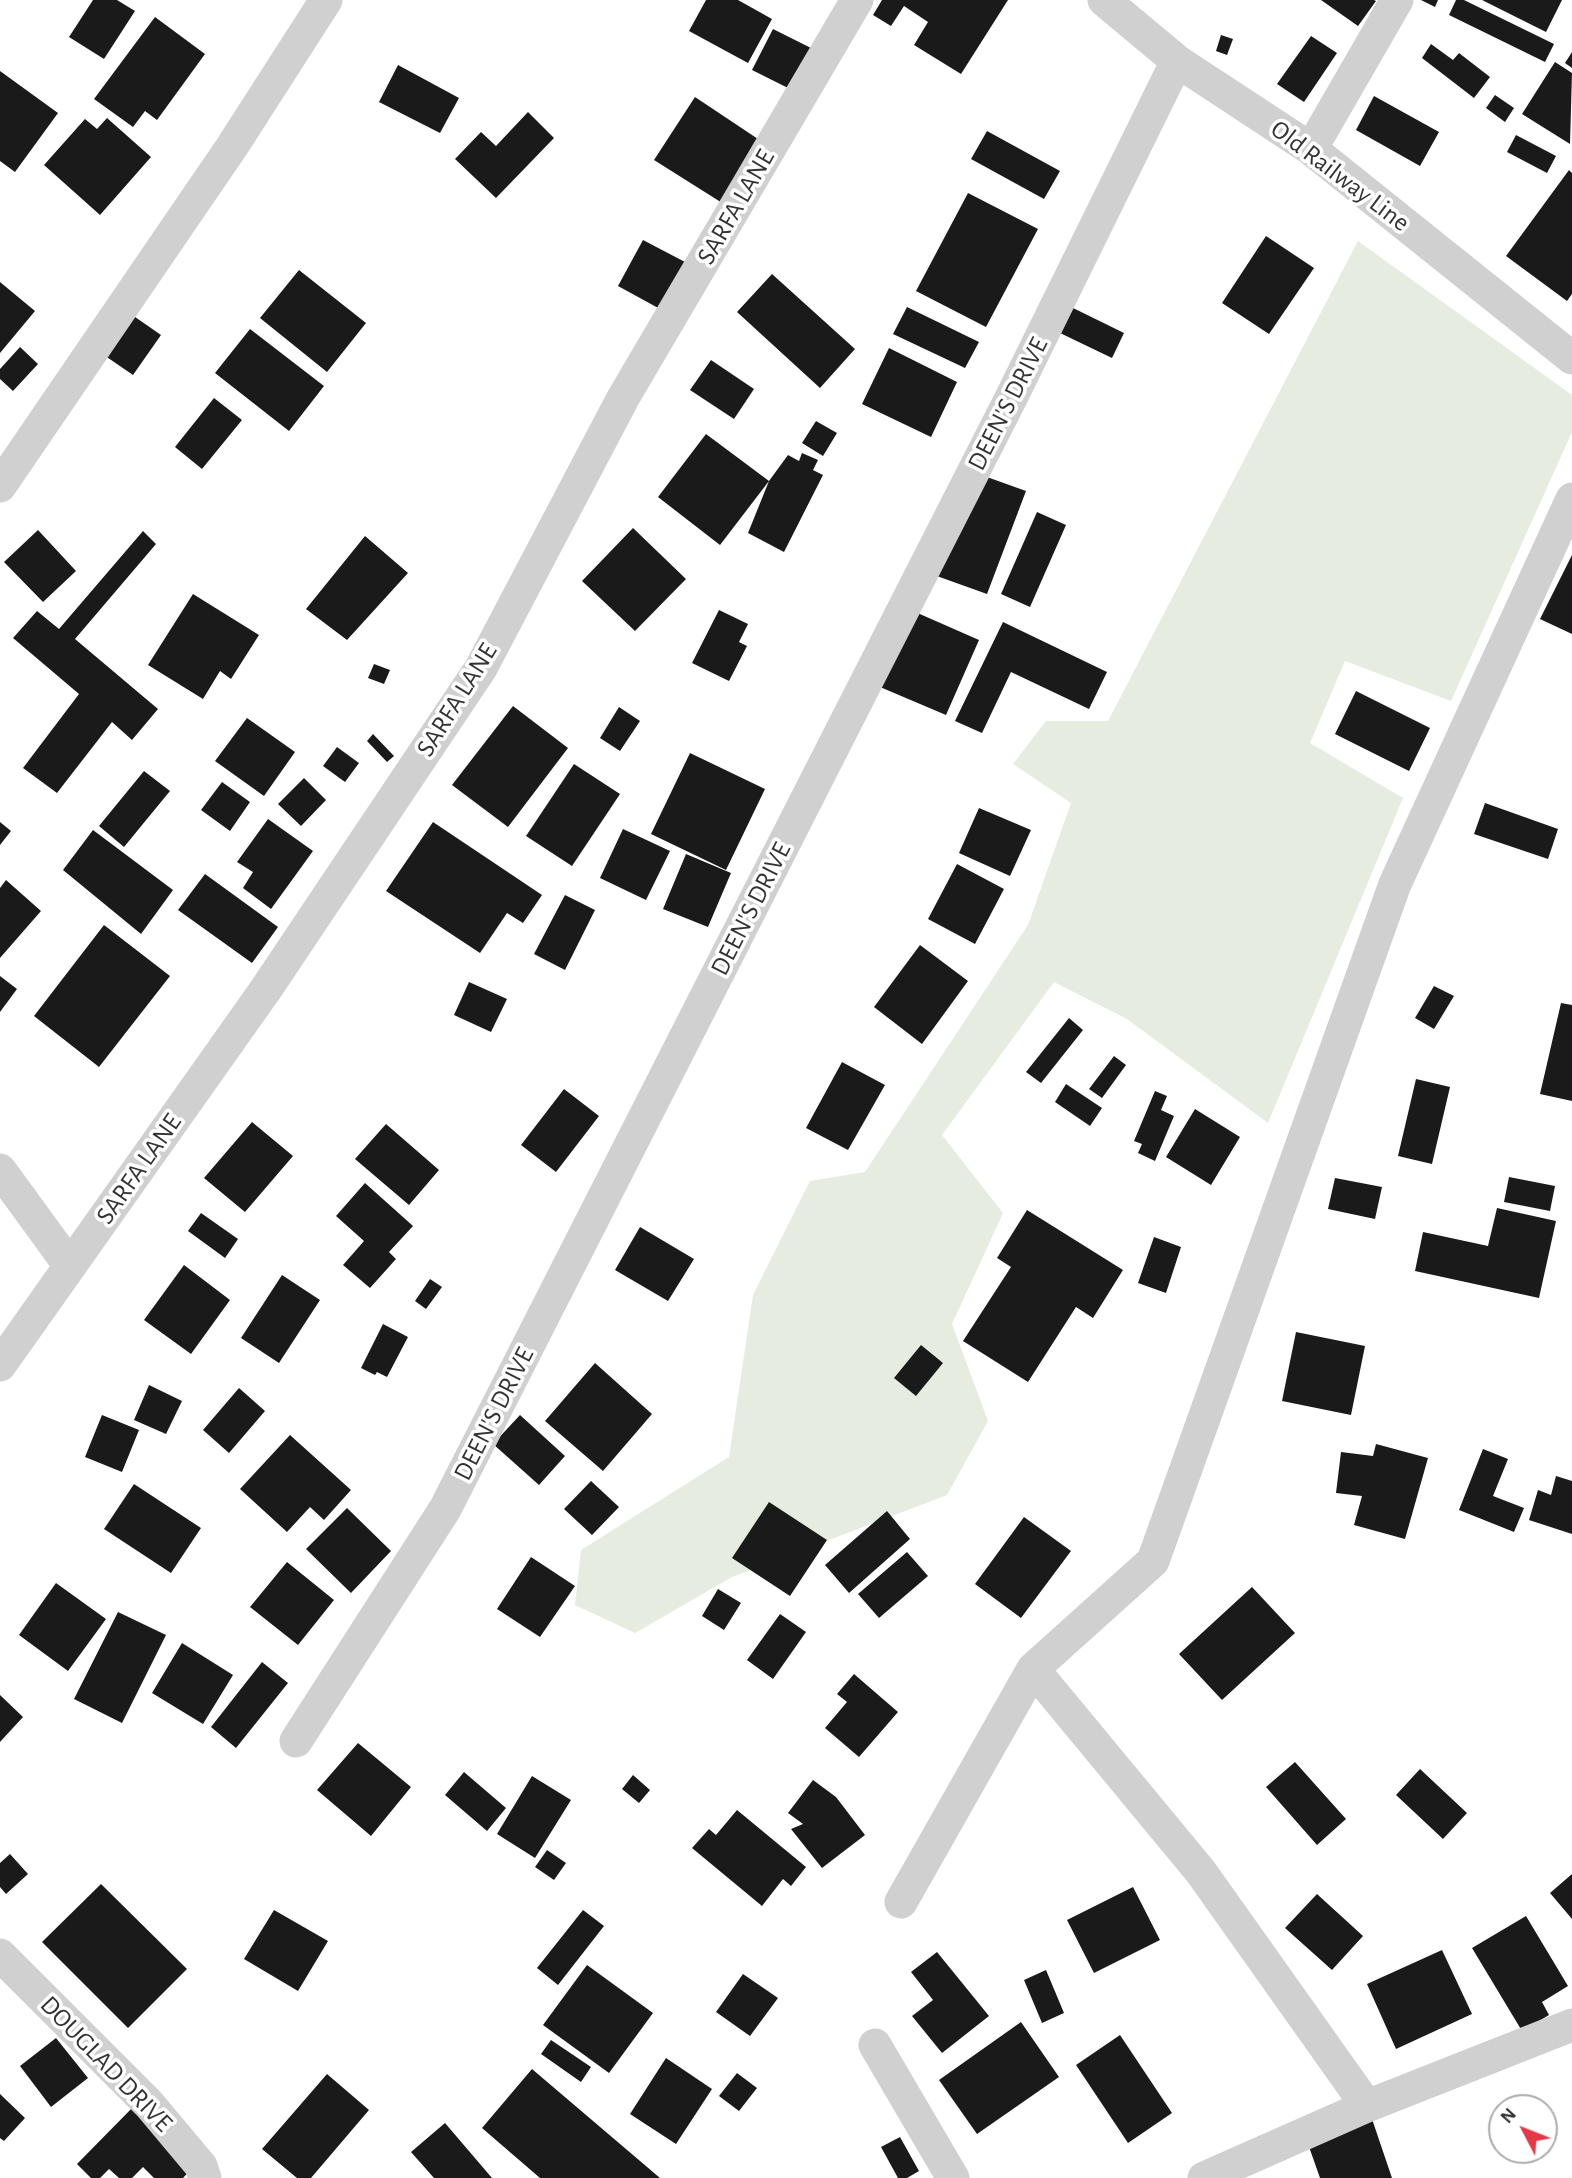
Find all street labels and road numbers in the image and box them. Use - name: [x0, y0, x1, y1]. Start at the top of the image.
- street label: Old Railway Line: [1264, 114, 1416, 238]
- street label: SARFA LANE: [691, 144, 781, 270]
- street label: DEEN'S DRIVE: [961, 332, 1055, 476]
- street label: SARFA LANE: [410, 638, 504, 762]
- street label: DEEN'S DRIVE: [704, 837, 798, 981]
- street label: SARFA LANE: [90, 1108, 188, 1230]
- street label: DEEN'S DRIVE: [447, 1342, 541, 1486]
- street label: DOUGLAD DRIVE: [33, 1989, 179, 2139]

